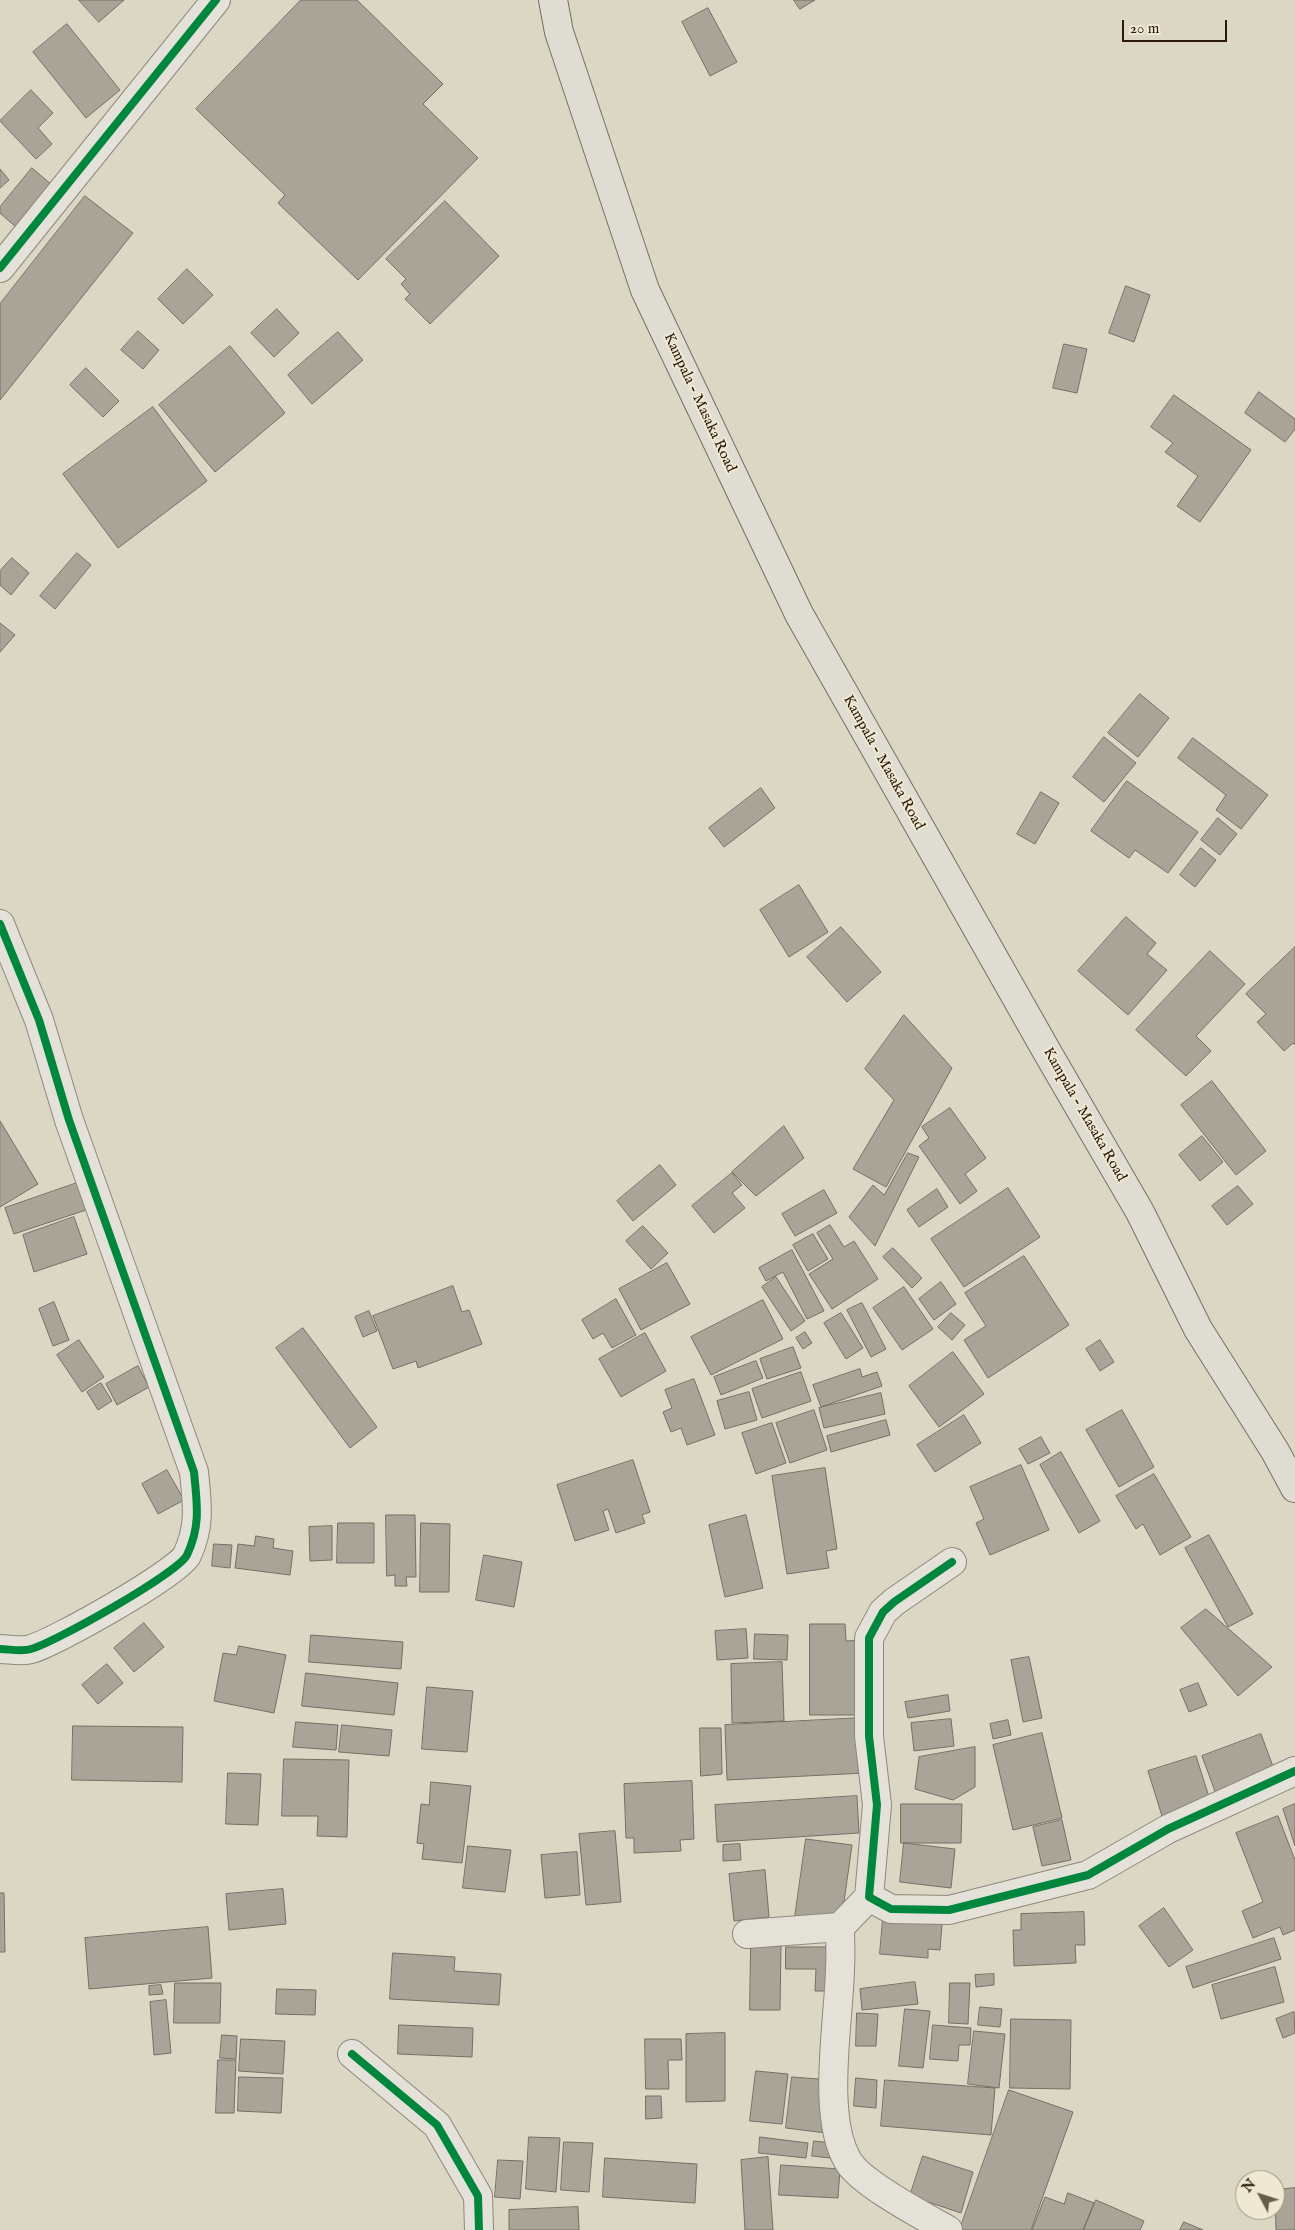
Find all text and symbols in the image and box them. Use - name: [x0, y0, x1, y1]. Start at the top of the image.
- scale bar: [1125, 10, 1230, 42]
- text: 20 m: [1130, 19, 1159, 38]
- street label: Kampala - Masaka Road: [659, 330, 739, 476]
- street label: Kampala - Masaka Road: [838, 692, 928, 834]
- street label: Kampala - Masaka Road: [1038, 1045, 1130, 1185]
- north arrow: [1235, 2170, 1285, 2220]
- text: N: [1238, 2176, 1260, 2196]

